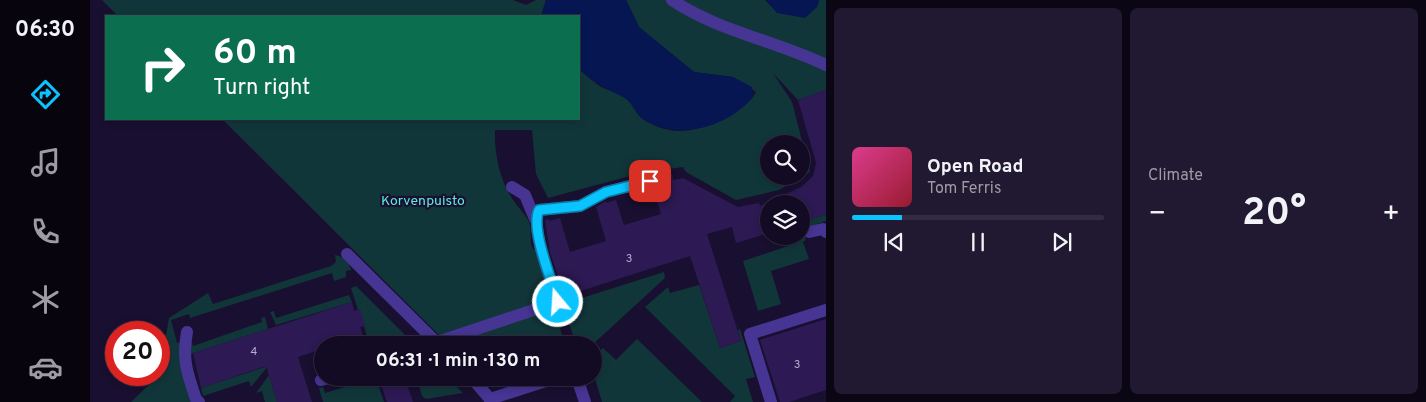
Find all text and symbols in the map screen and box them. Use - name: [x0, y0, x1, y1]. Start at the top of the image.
- text: 06:30: [15, 17, 75, 44]
- text: 60 m: [213, 32, 297, 76]
- icon: right: [130, 35, 195, 100]
- text: Turn right: [213, 75, 310, 102]
- icon: directions: [28, 77, 63, 112]
- map controls: [760, 135, 810, 245]
- button: search: [760, 135, 810, 185]
- icon: music: [28, 145, 63, 180]
- text: Open Road: [927, 155, 1023, 179]
- pin: [629, 160, 671, 202]
- text: Climate: [1148, 166, 1203, 186]
- icon: arrive: [636, 167, 664, 195]
- text: Tom Ferris: [927, 179, 1001, 199]
- text: 20°: [1242, 190, 1306, 239]
- park label: Korvenpuisto: [381, 193, 465, 210]
- button: layers: [760, 195, 810, 245]
- text: −: [1148, 197, 1166, 233]
- text: +: [1382, 197, 1400, 233]
- icon: phone: [28, 214, 63, 249]
- icon: previous: [880, 228, 908, 256]
- icon: pause: [964, 228, 992, 256]
- icon: next: [1048, 228, 1076, 256]
- house number: 3: [626, 252, 632, 266]
- position arrow: [531, 275, 583, 327]
- icon: climate: [28, 282, 63, 317]
- speed limit sign: 20: [105, 321, 170, 386]
- house number: 4: [251, 345, 258, 359]
- text: 06:31 · 1 min · 130 m: [376, 349, 540, 373]
- icon: car: [28, 350, 63, 385]
- house number: 3: [794, 358, 800, 372]

